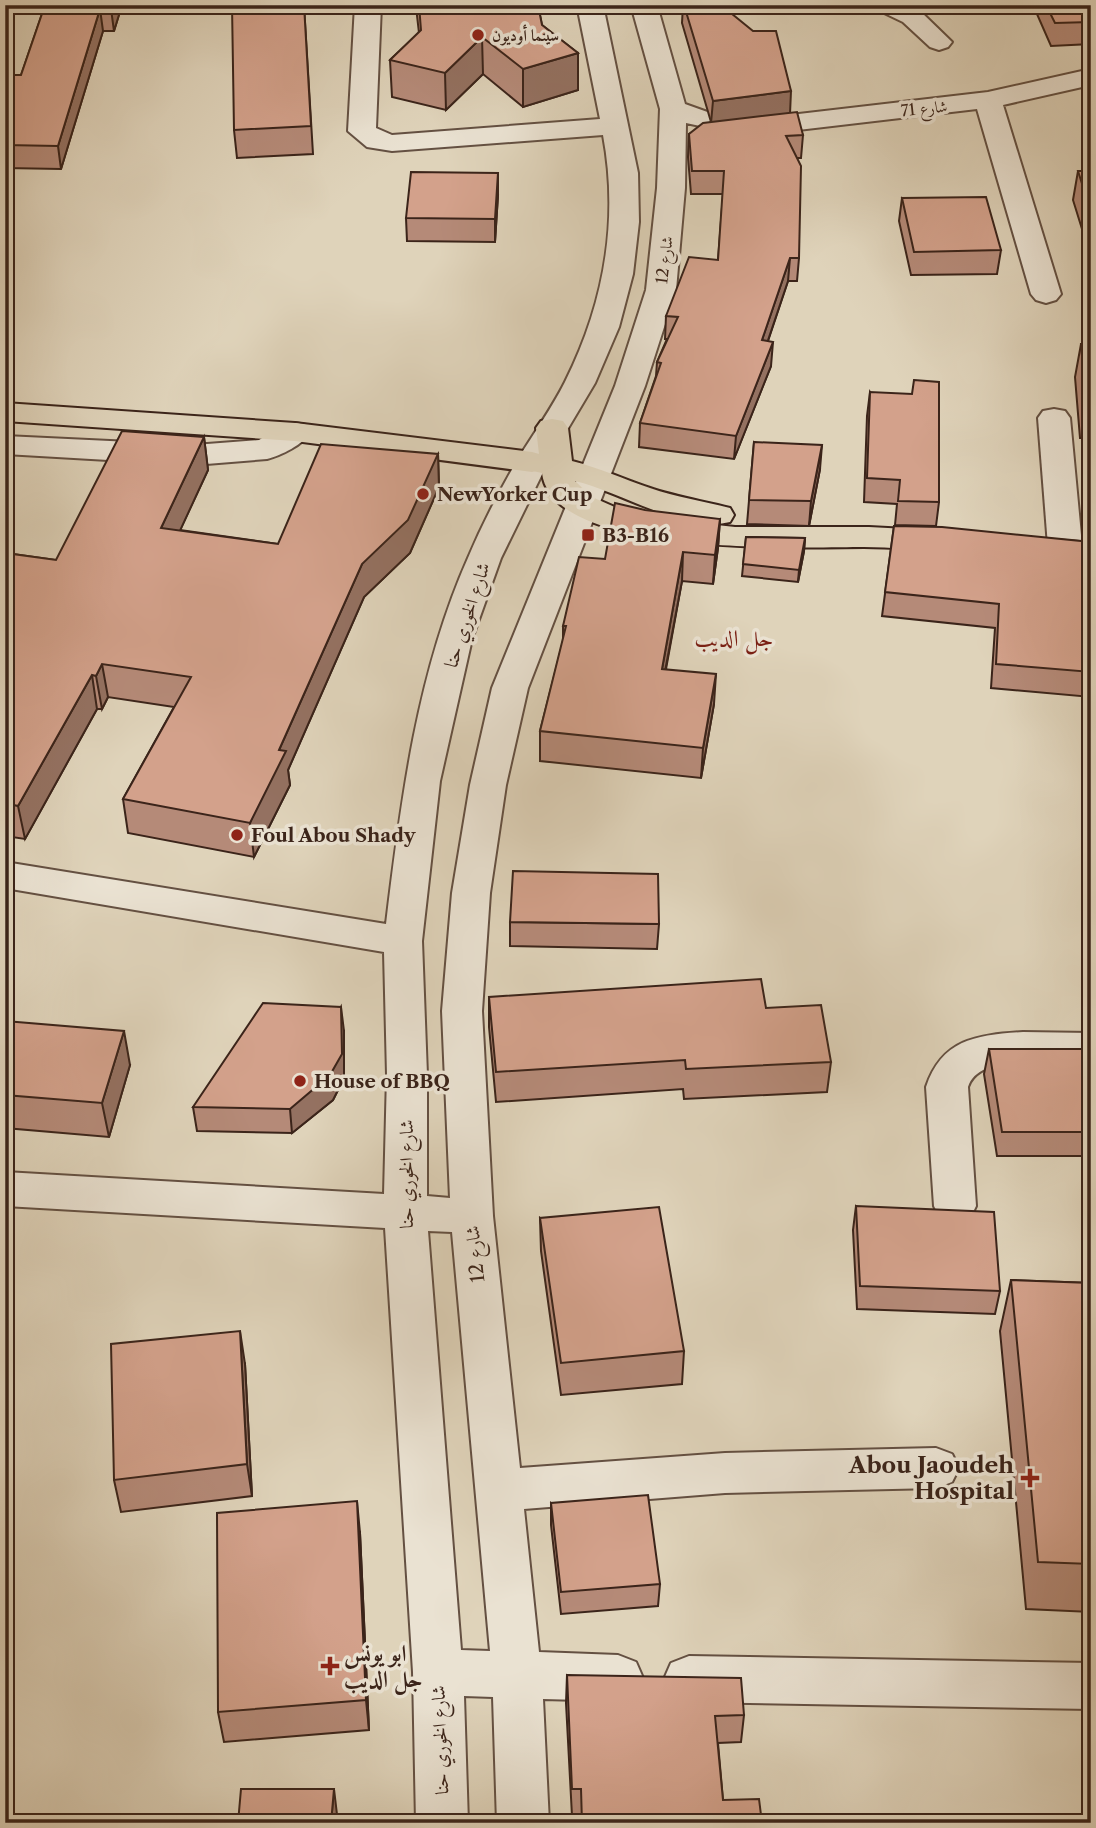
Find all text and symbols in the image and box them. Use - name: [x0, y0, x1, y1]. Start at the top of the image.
- place label: سينما أوديون: [492, 24, 559, 46]
- marker: سينما أوديون: [470, 27, 486, 43]
- street label: شارع 71: [900, 96, 949, 124]
- street label: شارع 12: [651, 235, 681, 286]
- place label: NewYorker Cup: [437, 483, 593, 506]
- marker: NewYorker Cup: [415, 486, 431, 502]
- place label: B3-B16: [602, 524, 669, 547]
- marker: B3-B16: [580, 527, 596, 543]
- street label: شارع الخوري حنا: [439, 559, 499, 672]
- district label: جل الديب: [695, 624, 773, 655]
- place label: Foul Abou Shady: [251, 824, 417, 847]
- marker: Foul Abou Shady: [229, 827, 245, 843]
- place label: House of BBQ: [314, 1070, 450, 1093]
- marker: House of BBQ: [292, 1073, 308, 1089]
- street label: شارع الخوري حنا: [395, 1119, 422, 1229]
- street label: شارع 12: [461, 1224, 493, 1284]
- place label: Abou Jaoudeh Hospital: [848, 1451, 1014, 1505]
- marker: Abou Jaoudeh Hospital: [1020, 1468, 1040, 1488]
- place label: ابو يونس جل الديب: [344, 1639, 423, 1696]
- marker: ابو يونس جل الديب: [322, 1658, 338, 1674]
- street label: شارع الخوري حنا: [427, 1685, 457, 1795]

